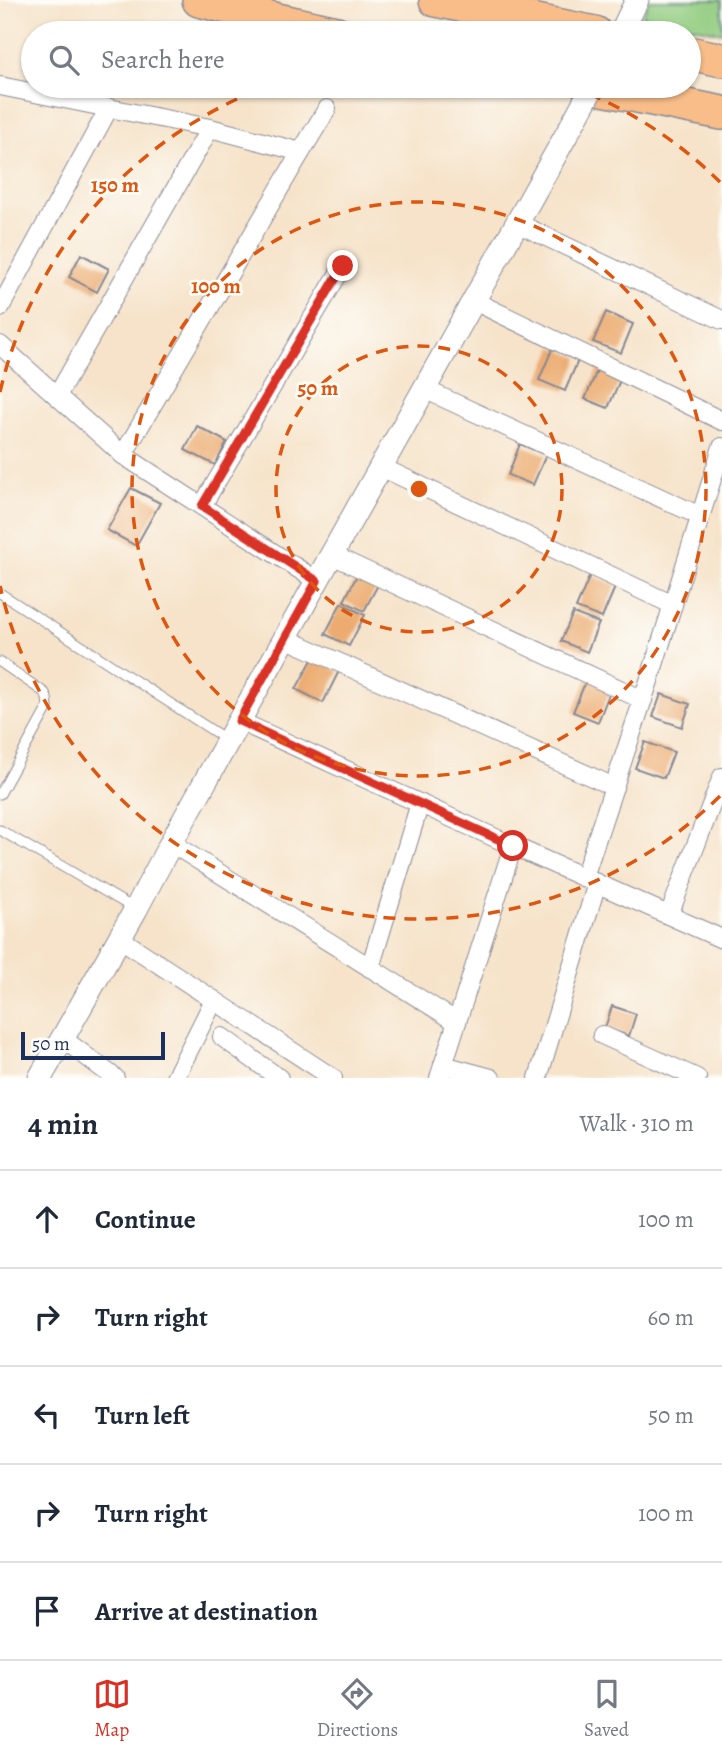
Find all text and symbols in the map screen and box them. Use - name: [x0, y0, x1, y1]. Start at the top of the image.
- search box: [21, 21, 701, 98]
- icon: search: [45, 41, 83, 79]
- text: Search here: [101, 42, 225, 77]
- text: 150 m: [91, 171, 140, 199]
- route end: [327, 250, 358, 281]
- text: 100 m: [191, 272, 241, 300]
- text: 50 m: [298, 374, 339, 402]
- centre of rings: [407, 477, 431, 501]
- route start: [497, 830, 528, 861]
- scale bar: [21, 1029, 164, 1061]
- text: 50 m: [32, 1031, 70, 1057]
- text: 4 min: [28, 1104, 98, 1144]
- text: Walk · 310 m: [580, 1108, 694, 1139]
- icon: ahead: [28, 1200, 66, 1238]
- text: Continue: [95, 1202, 196, 1237]
- text: 100 m: [638, 1204, 694, 1235]
- icon: right: [28, 1298, 66, 1336]
- text: Turn right: [95, 1300, 208, 1335]
- text: 60 m: [647, 1302, 694, 1333]
- icon: left: [28, 1396, 66, 1434]
- text: Turn left: [95, 1398, 190, 1433]
- text: 50 m: [648, 1400, 694, 1431]
- icon: right: [28, 1494, 66, 1532]
- text: Turn right: [95, 1496, 208, 1531]
- text: 100 m: [638, 1498, 694, 1529]
- icon: arrive: [28, 1592, 66, 1630]
- text: Arrive at destination: [95, 1594, 318, 1629]
- tab: Map: [93, 1675, 131, 1743]
- tab: Directions: [317, 1675, 398, 1743]
- tab: Saved: [584, 1675, 629, 1743]

